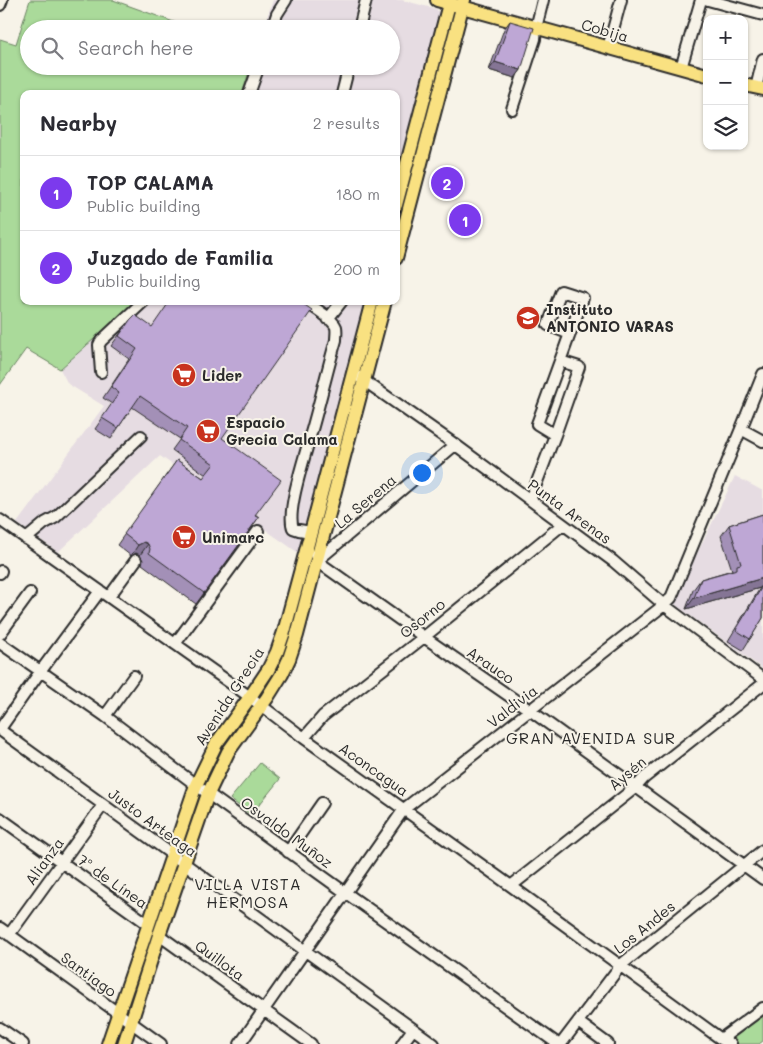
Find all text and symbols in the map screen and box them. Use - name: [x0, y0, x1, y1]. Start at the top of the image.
- street label: Cobija: [579, 14, 631, 46]
- map controls: [703, 15, 748, 150]
- button: +: [703, 15, 748, 60]
- search box: [20, 20, 400, 75]
- icon: search: [38, 34, 66, 62]
- text: Search here: [78, 35, 194, 60]
- button: −: [703, 60, 748, 105]
- button: layers: [703, 105, 748, 150]
- text: Nearby: [40, 109, 117, 136]
- text: 2 results: [313, 112, 380, 133]
- pin: 2: [431, 164, 463, 202]
- text: TOP CALAMA: [87, 170, 214, 195]
- text: 1: [52, 183, 60, 204]
- text: 180 m: [335, 183, 380, 204]
- text: Public building: [87, 195, 200, 216]
- pin: 1: [449, 201, 481, 239]
- text: Juzgado de Familia: [87, 245, 273, 270]
- text: 2: [52, 258, 60, 279]
- text: 200 m: [333, 258, 380, 279]
- text: Public building: [87, 270, 200, 291]
- place label: Instituto ANTONIO VARAS: [546, 299, 674, 336]
- school or university icon: Instituto ANTONIO VARAS: [515, 305, 541, 331]
- supermarket icon: Lider: [171, 362, 197, 388]
- place label: Lider: [202, 365, 242, 385]
- place label: Espacio Grecia Calama: [226, 412, 338, 449]
- supermarket icon: Espacio Grecia Calama: [195, 418, 221, 444]
- your location: [409, 460, 435, 486]
- street label: La Serena: [330, 469, 400, 533]
- street label: Punta Arenas: [524, 474, 616, 548]
- supermarket icon: Unimarc: [171, 524, 197, 550]
- place label: Unimarc: [202, 527, 264, 547]
- street label: Osorno: [395, 594, 449, 642]
- street label: Arauco: [463, 642, 519, 688]
- street label: Avenida Grecia: [190, 643, 268, 749]
- street label: Valdivia: [483, 680, 541, 732]
- district label: GRAN AVENIDA SUR: [506, 727, 676, 748]
- street label: Aconcagua: [335, 738, 413, 800]
- street label: Aysén: [604, 751, 650, 795]
- street label: Justo Arteaga: [105, 783, 201, 861]
- street label: Osvaldo Muñoz: [237, 792, 337, 872]
- street label: Alianza: [20, 833, 68, 889]
- street label: 7º de Línea: [74, 849, 152, 913]
- district label: VILLA VISTA HERMOSA: [194, 873, 302, 912]
- street label: Los Andes: [609, 896, 679, 958]
- street label: Quillota: [191, 935, 249, 985]
- street label: Santiago: [57, 947, 121, 1001]

